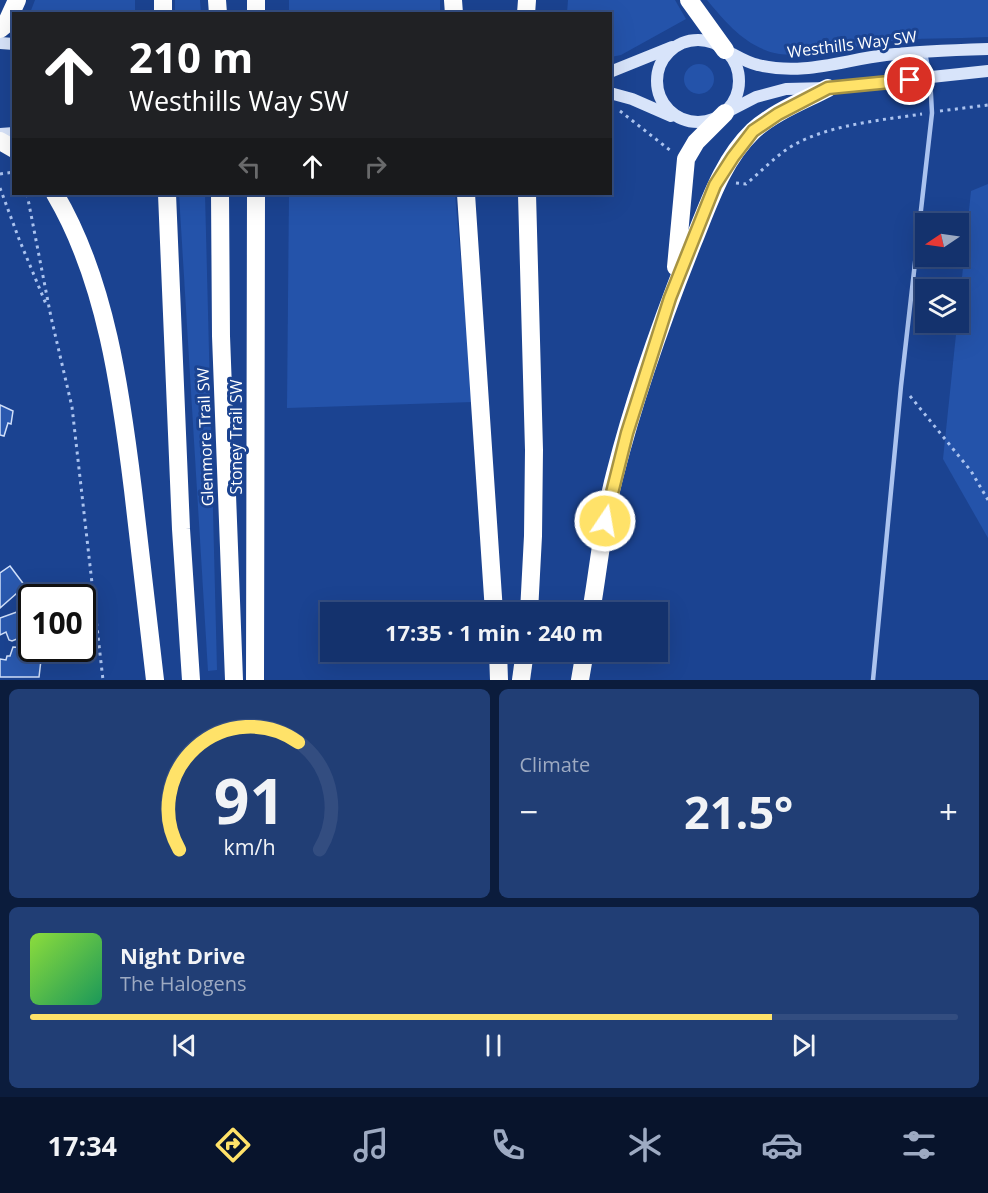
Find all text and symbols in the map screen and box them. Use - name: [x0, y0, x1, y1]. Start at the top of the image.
- street label: Westhills Way SW: [786, 25, 918, 63]
- text: 210 m: [129, 28, 253, 85]
- icon: ahead: [30, 36, 108, 114]
- pin: [884, 54, 935, 105]
- icon: arrive: [893, 63, 926, 96]
- text: Westhills Way SW: [129, 82, 349, 119]
- icon: left: [233, 150, 266, 183]
- icon: ahead: [296, 150, 329, 183]
- icon: right: [359, 150, 392, 183]
- north arrow: [915, 213, 969, 267]
- map controls: [915, 213, 969, 333]
- button: layers: [915, 279, 969, 333]
- street label: Glenmore Trail SW: [192, 367, 218, 507]
- street label: Stoney Trail SW: [225, 379, 247, 495]
- position arrow: [573, 489, 637, 553]
- speed limit sign: 100: [18, 584, 96, 662]
- text: 17:35 · 1 min · 240 m: [385, 617, 603, 647]
- text: Climate: [520, 751, 590, 778]
- text: 91: [214, 757, 285, 842]
- text: 21.5°: [684, 781, 793, 842]
- text: −: [520, 789, 538, 834]
- text: +: [939, 789, 958, 834]
- text: km/h: [223, 833, 275, 862]
- text: Night Drive: [120, 940, 245, 970]
- text: The Halogens: [120, 970, 247, 997]
- icon: previous: [168, 1029, 201, 1062]
- icon: pause: [477, 1029, 510, 1062]
- icon: next: [787, 1029, 820, 1062]
- icon: directions: [212, 1124, 254, 1166]
- icon: music: [350, 1124, 392, 1166]
- icon: phone: [487, 1124, 529, 1166]
- icon: climate: [624, 1124, 666, 1166]
- icon: car: [761, 1124, 803, 1166]
- icon: filters: [898, 1124, 940, 1166]
- text: 17:34: [48, 1127, 117, 1164]

